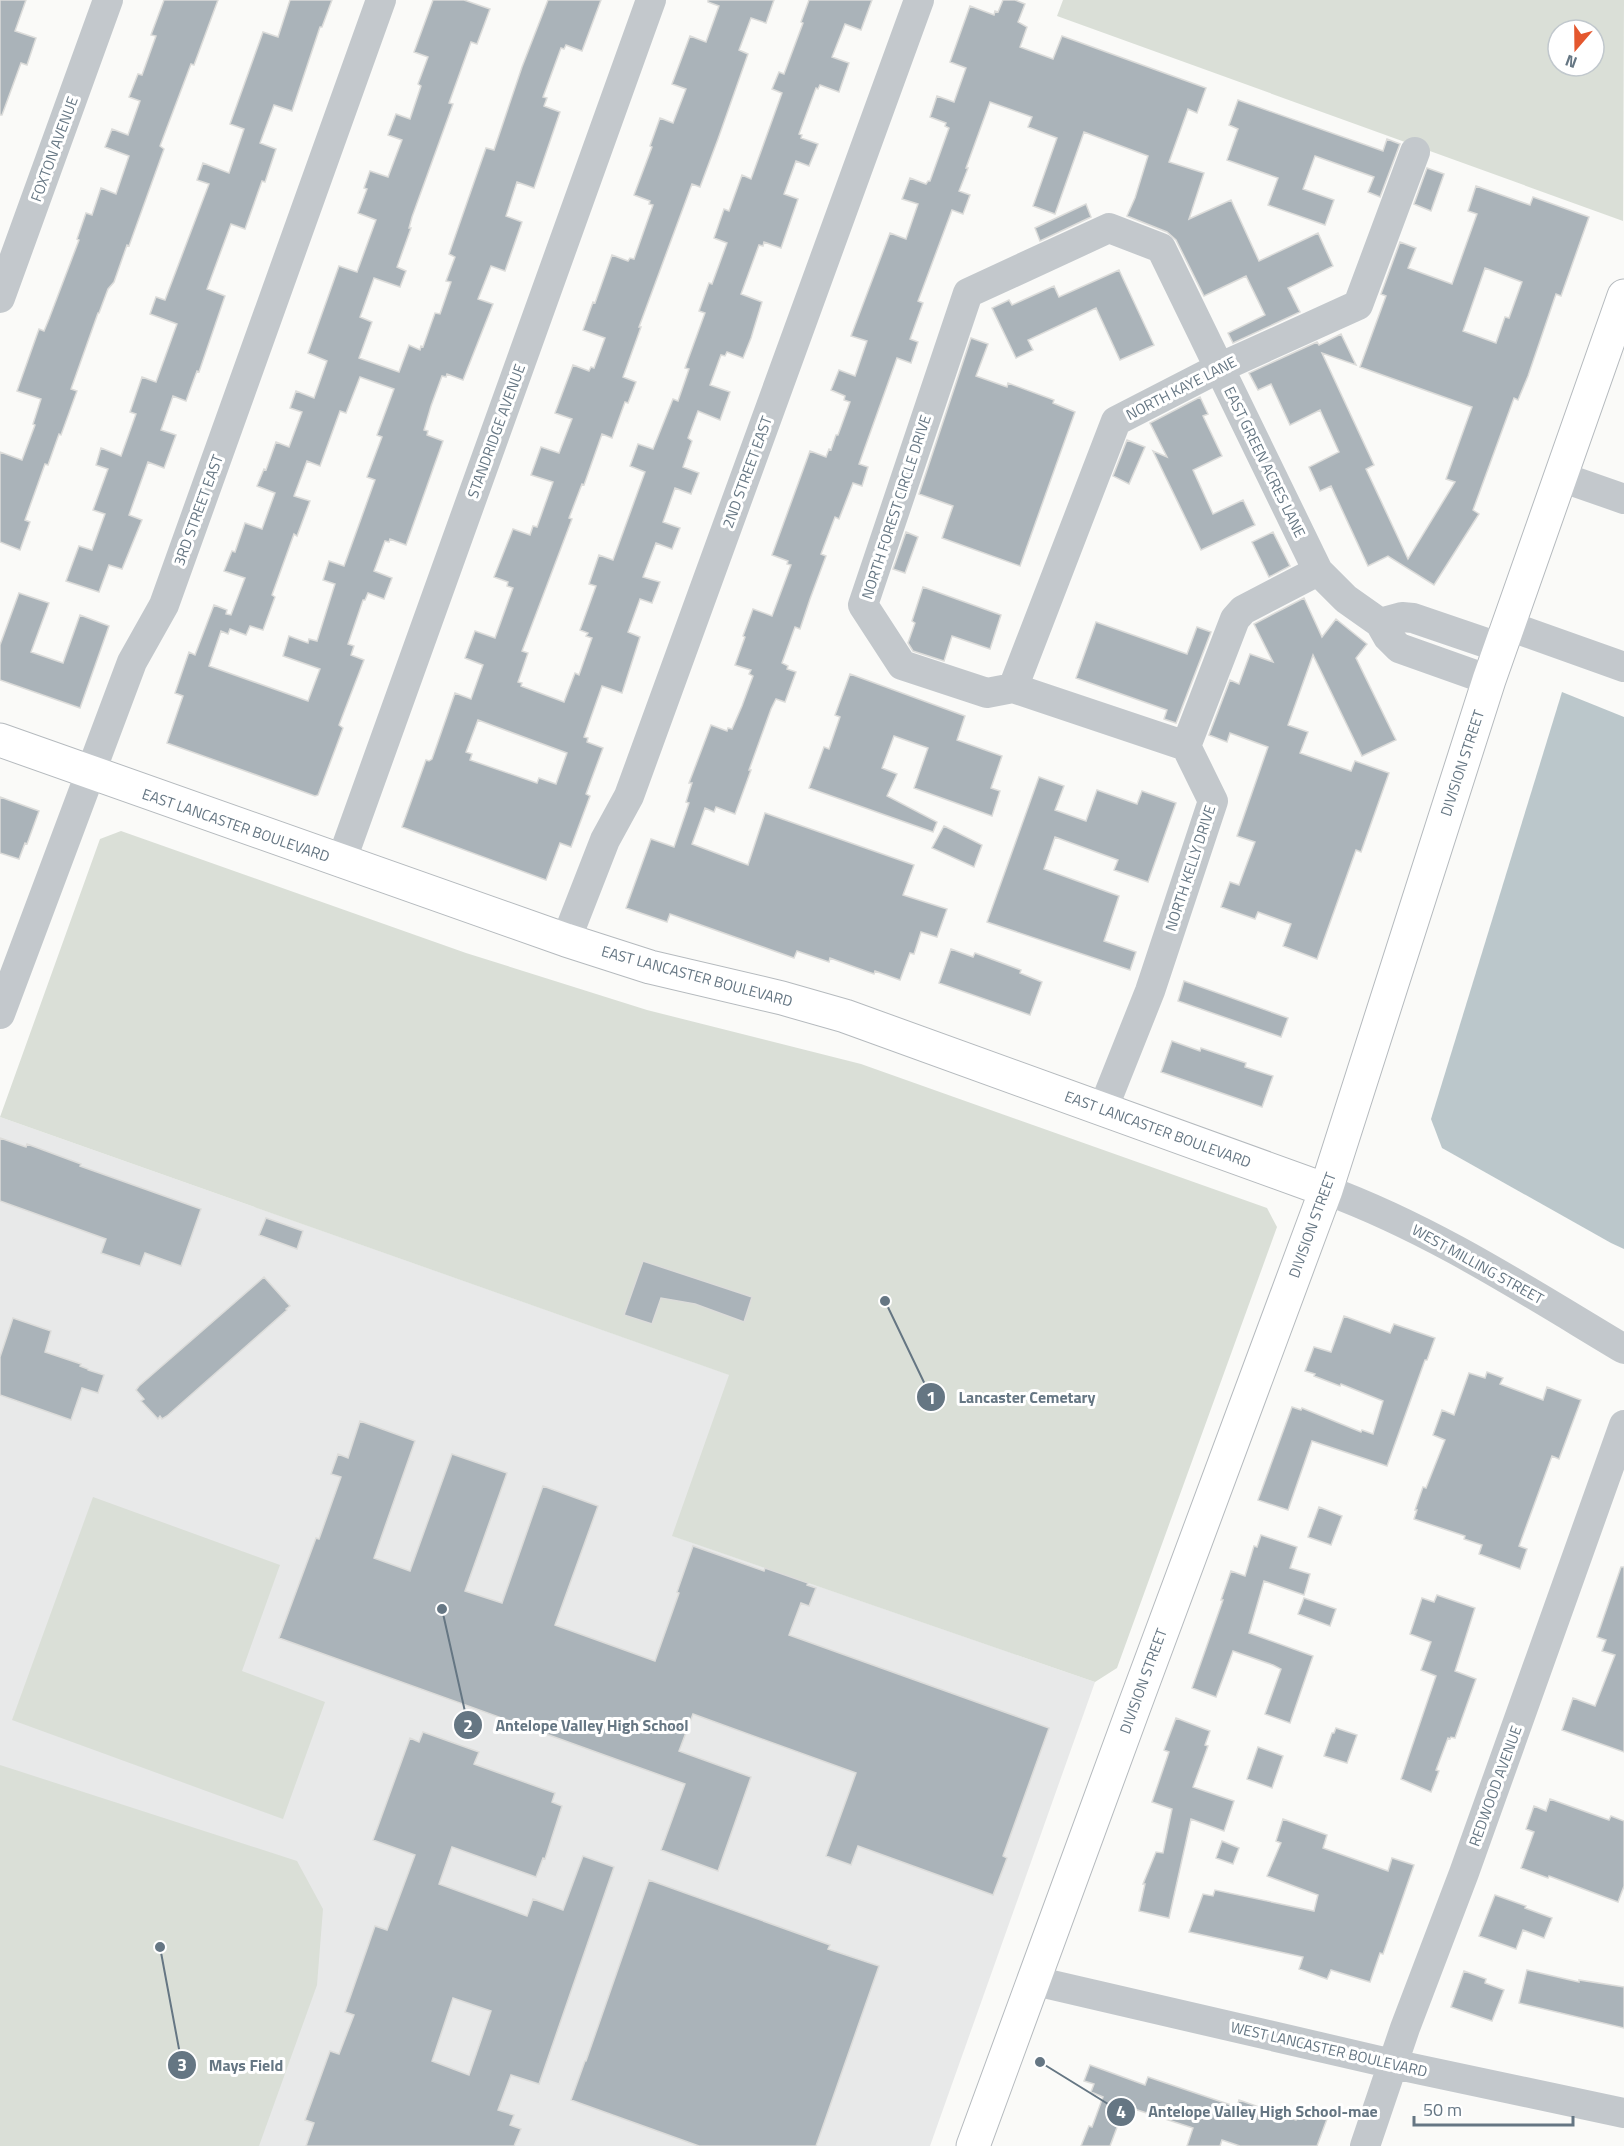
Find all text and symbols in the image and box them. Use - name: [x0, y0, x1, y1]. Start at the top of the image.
- north arrow: [1546, 18, 1606, 78]
- text: N: [1562, 49, 1580, 75]
- street label: FOXTON AVENUE: [24, 93, 84, 205]
- street label: NORTH KAYE LANE: [1122, 350, 1240, 426]
- street label: STANDRIDGE AVENUE: [461, 361, 531, 501]
- street label: EAST GREEN ACRES LANE: [1218, 383, 1312, 541]
- street label: NORTH FOREST CIRCLE DRIVE: [855, 412, 937, 602]
- street label: 2ND STREET EAST: [716, 413, 778, 531]
- street label: 3RD STREET EAST: [167, 451, 229, 569]
- street label: DIVISION STREET: [1434, 707, 1490, 819]
- street label: EAST LANCASTER BOULEVARD: [139, 782, 333, 868]
- street label: NORTH KELLY DRIVE: [1159, 802, 1221, 934]
- street label: EAST LANCASTER BOULEVARD: [599, 939, 795, 1013]
- street label: EAST LANCASTER BOULEVARD: [1061, 1085, 1255, 1173]
- street label: DIVISION STREET: [1282, 1169, 1342, 1281]
- street label: WEST MILLING STREET: [1408, 1218, 1548, 1310]
- callout: Lancaster Cemetary: [916, 1380, 1107, 1414]
- text: 1: [926, 1384, 936, 1411]
- text: Lancaster Cemetary: [958, 1385, 1096, 1409]
- street label: DIVISION STREET: [1113, 1625, 1173, 1737]
- callout: Antelope Valley High School: [453, 1708, 700, 1742]
- text: 2: [463, 1712, 473, 1739]
- text: Antelope Valley High School: [495, 1713, 689, 1737]
- street label: REDWOOD AVENUE: [1462, 1722, 1528, 1850]
- street label: WEST LANCASTER BOULEVARD: [1228, 2015, 1430, 2083]
- callout: Mays Field: [167, 2048, 296, 2082]
- text: 3: [177, 2051, 187, 2078]
- text: Mays Field: [209, 2053, 283, 2077]
- scale bar: [1414, 2089, 1573, 2127]
- callout: Antelope Valley High School-mae: [1106, 2095, 1390, 2129]
- text: 50 m: [1423, 2096, 1462, 2123]
- text: 4: [1116, 2098, 1126, 2125]
- text: Antelope Valley High School-mae: [1148, 2099, 1378, 2123]

